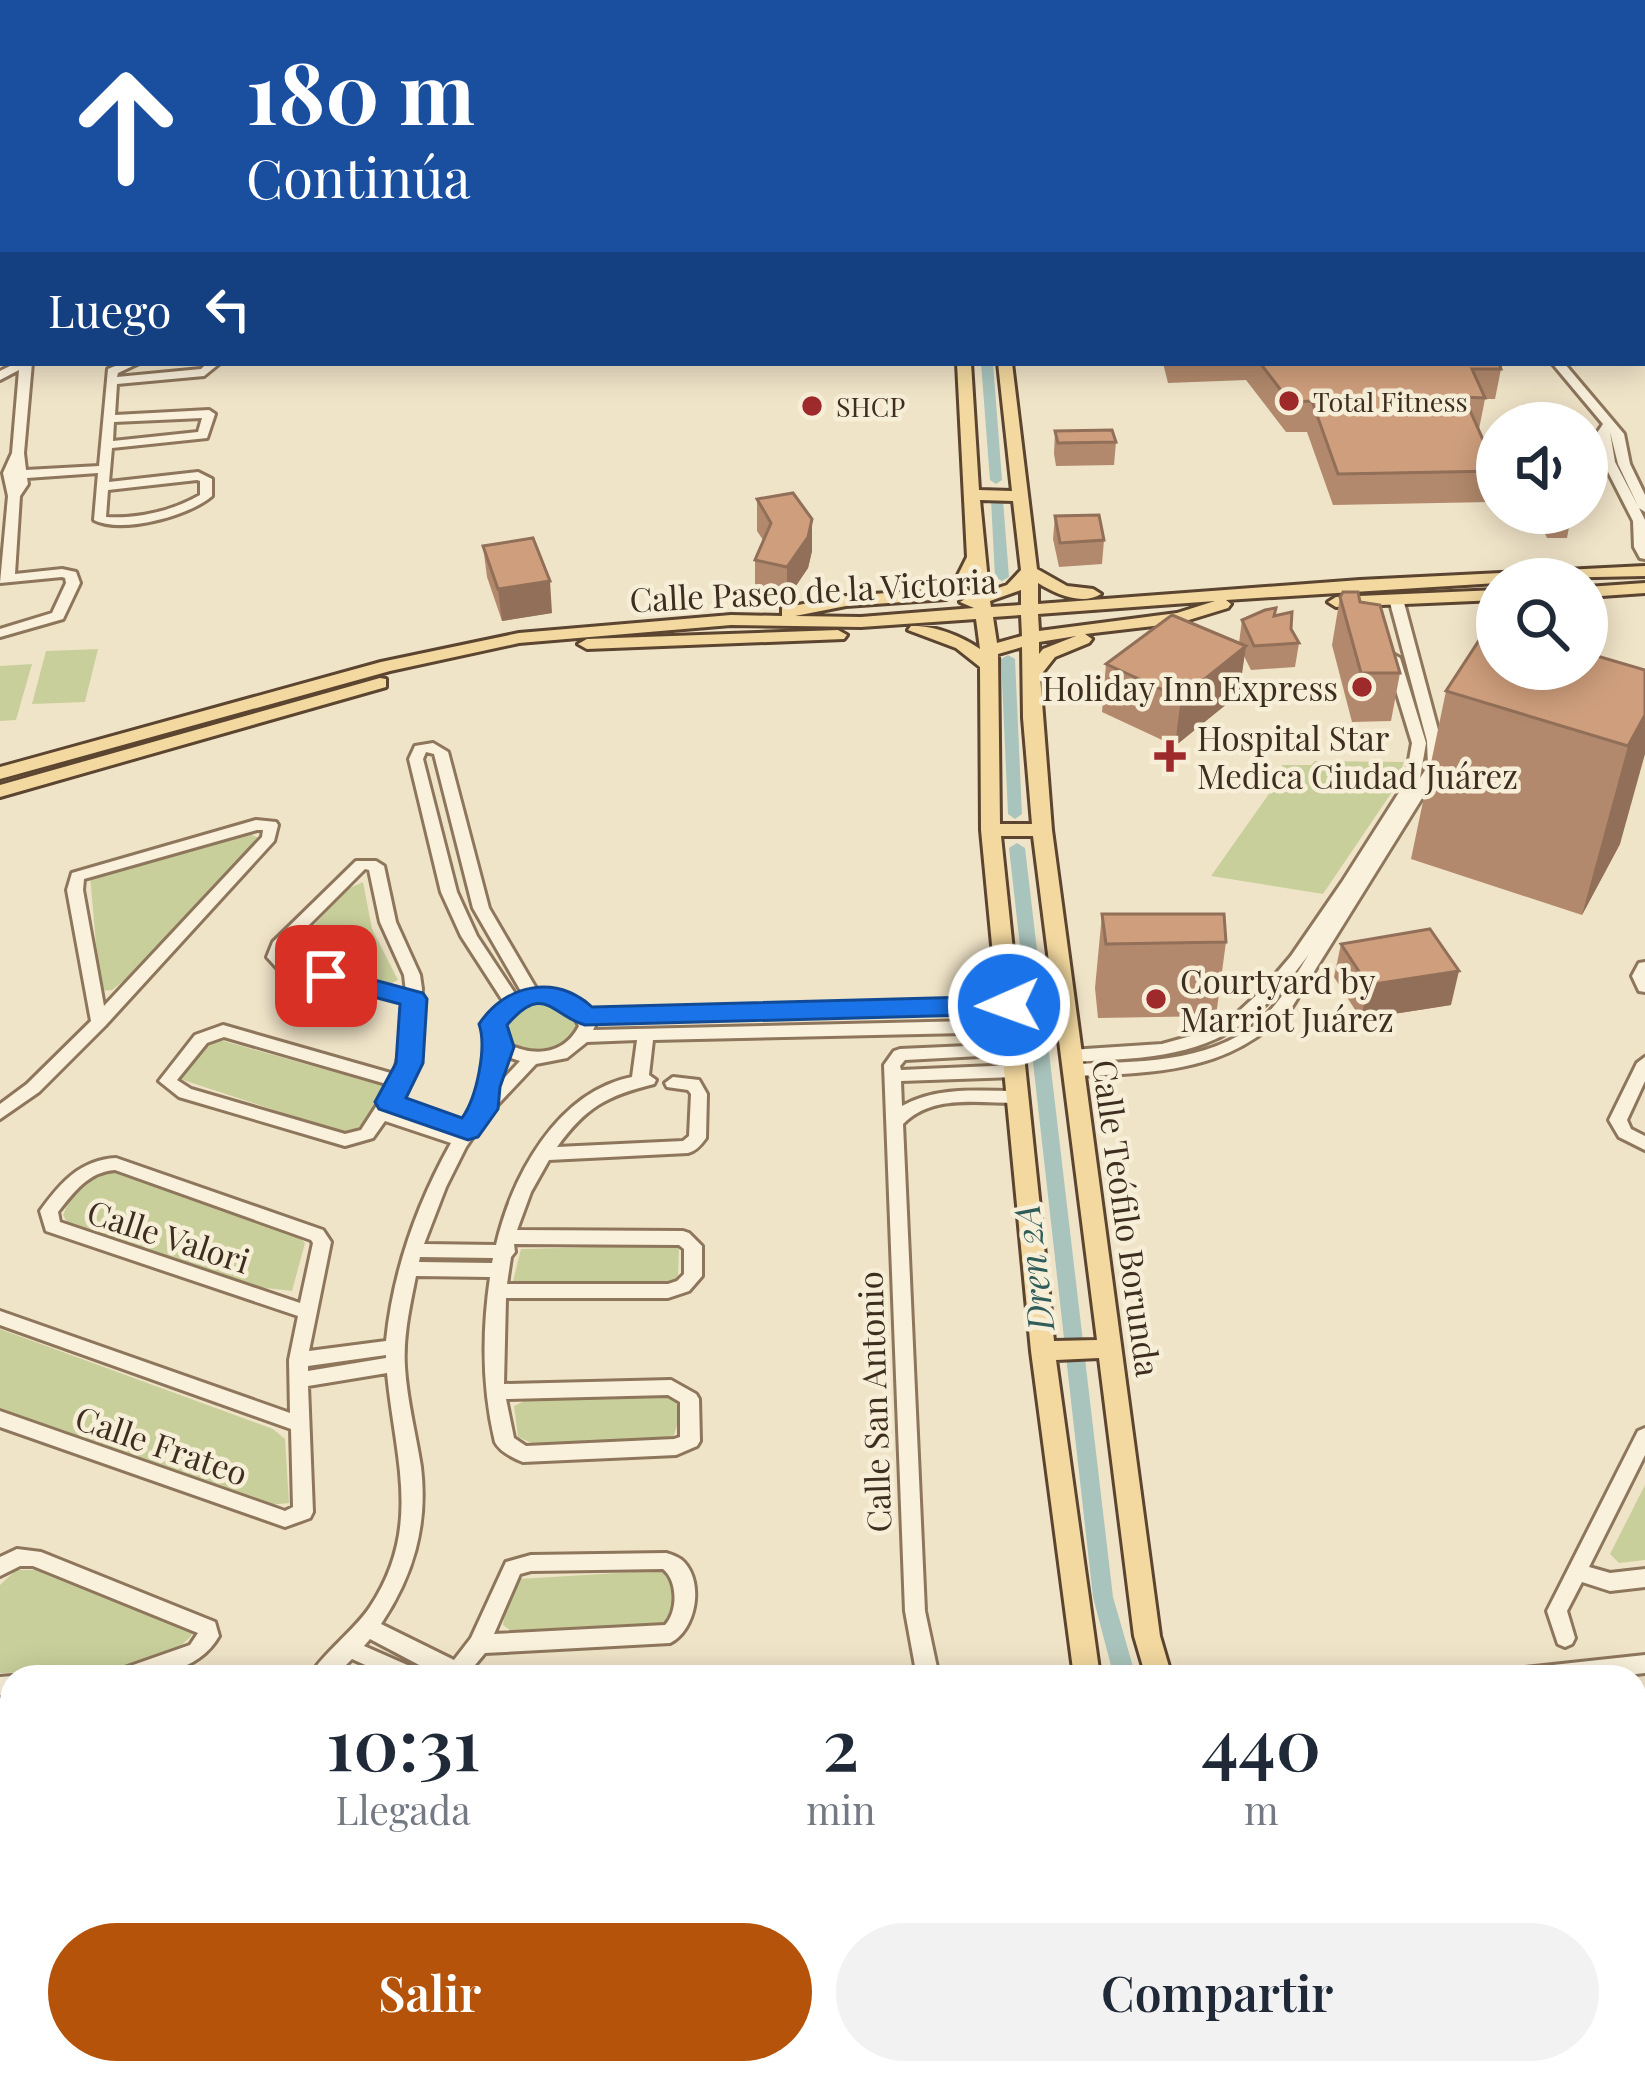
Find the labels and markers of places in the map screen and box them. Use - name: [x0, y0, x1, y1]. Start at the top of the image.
- place label: Total Fitness: [1313, 383, 1468, 419]
- place label: SHCP: [836, 388, 905, 424]
- marker: Total Fitness: [1276, 388, 1302, 414]
- marker: SHCP: [799, 393, 825, 419]
- place label: Holiday Inn Express: [1042, 665, 1338, 709]
- marker: Holiday Inn Express: [1349, 674, 1375, 700]
- place label: Hospital Star Medica Ciudad Juárez: [1197, 715, 1518, 797]
- marker: Hospital Star Medica Ciudad Juárez: [1154, 740, 1186, 772]
- pin: [275, 925, 377, 1027]
- place label: Courtyard by Marriot Juárez: [1180, 958, 1394, 1040]
- marker: Courtyard by Marriot Juárez: [1143, 986, 1169, 1012]

